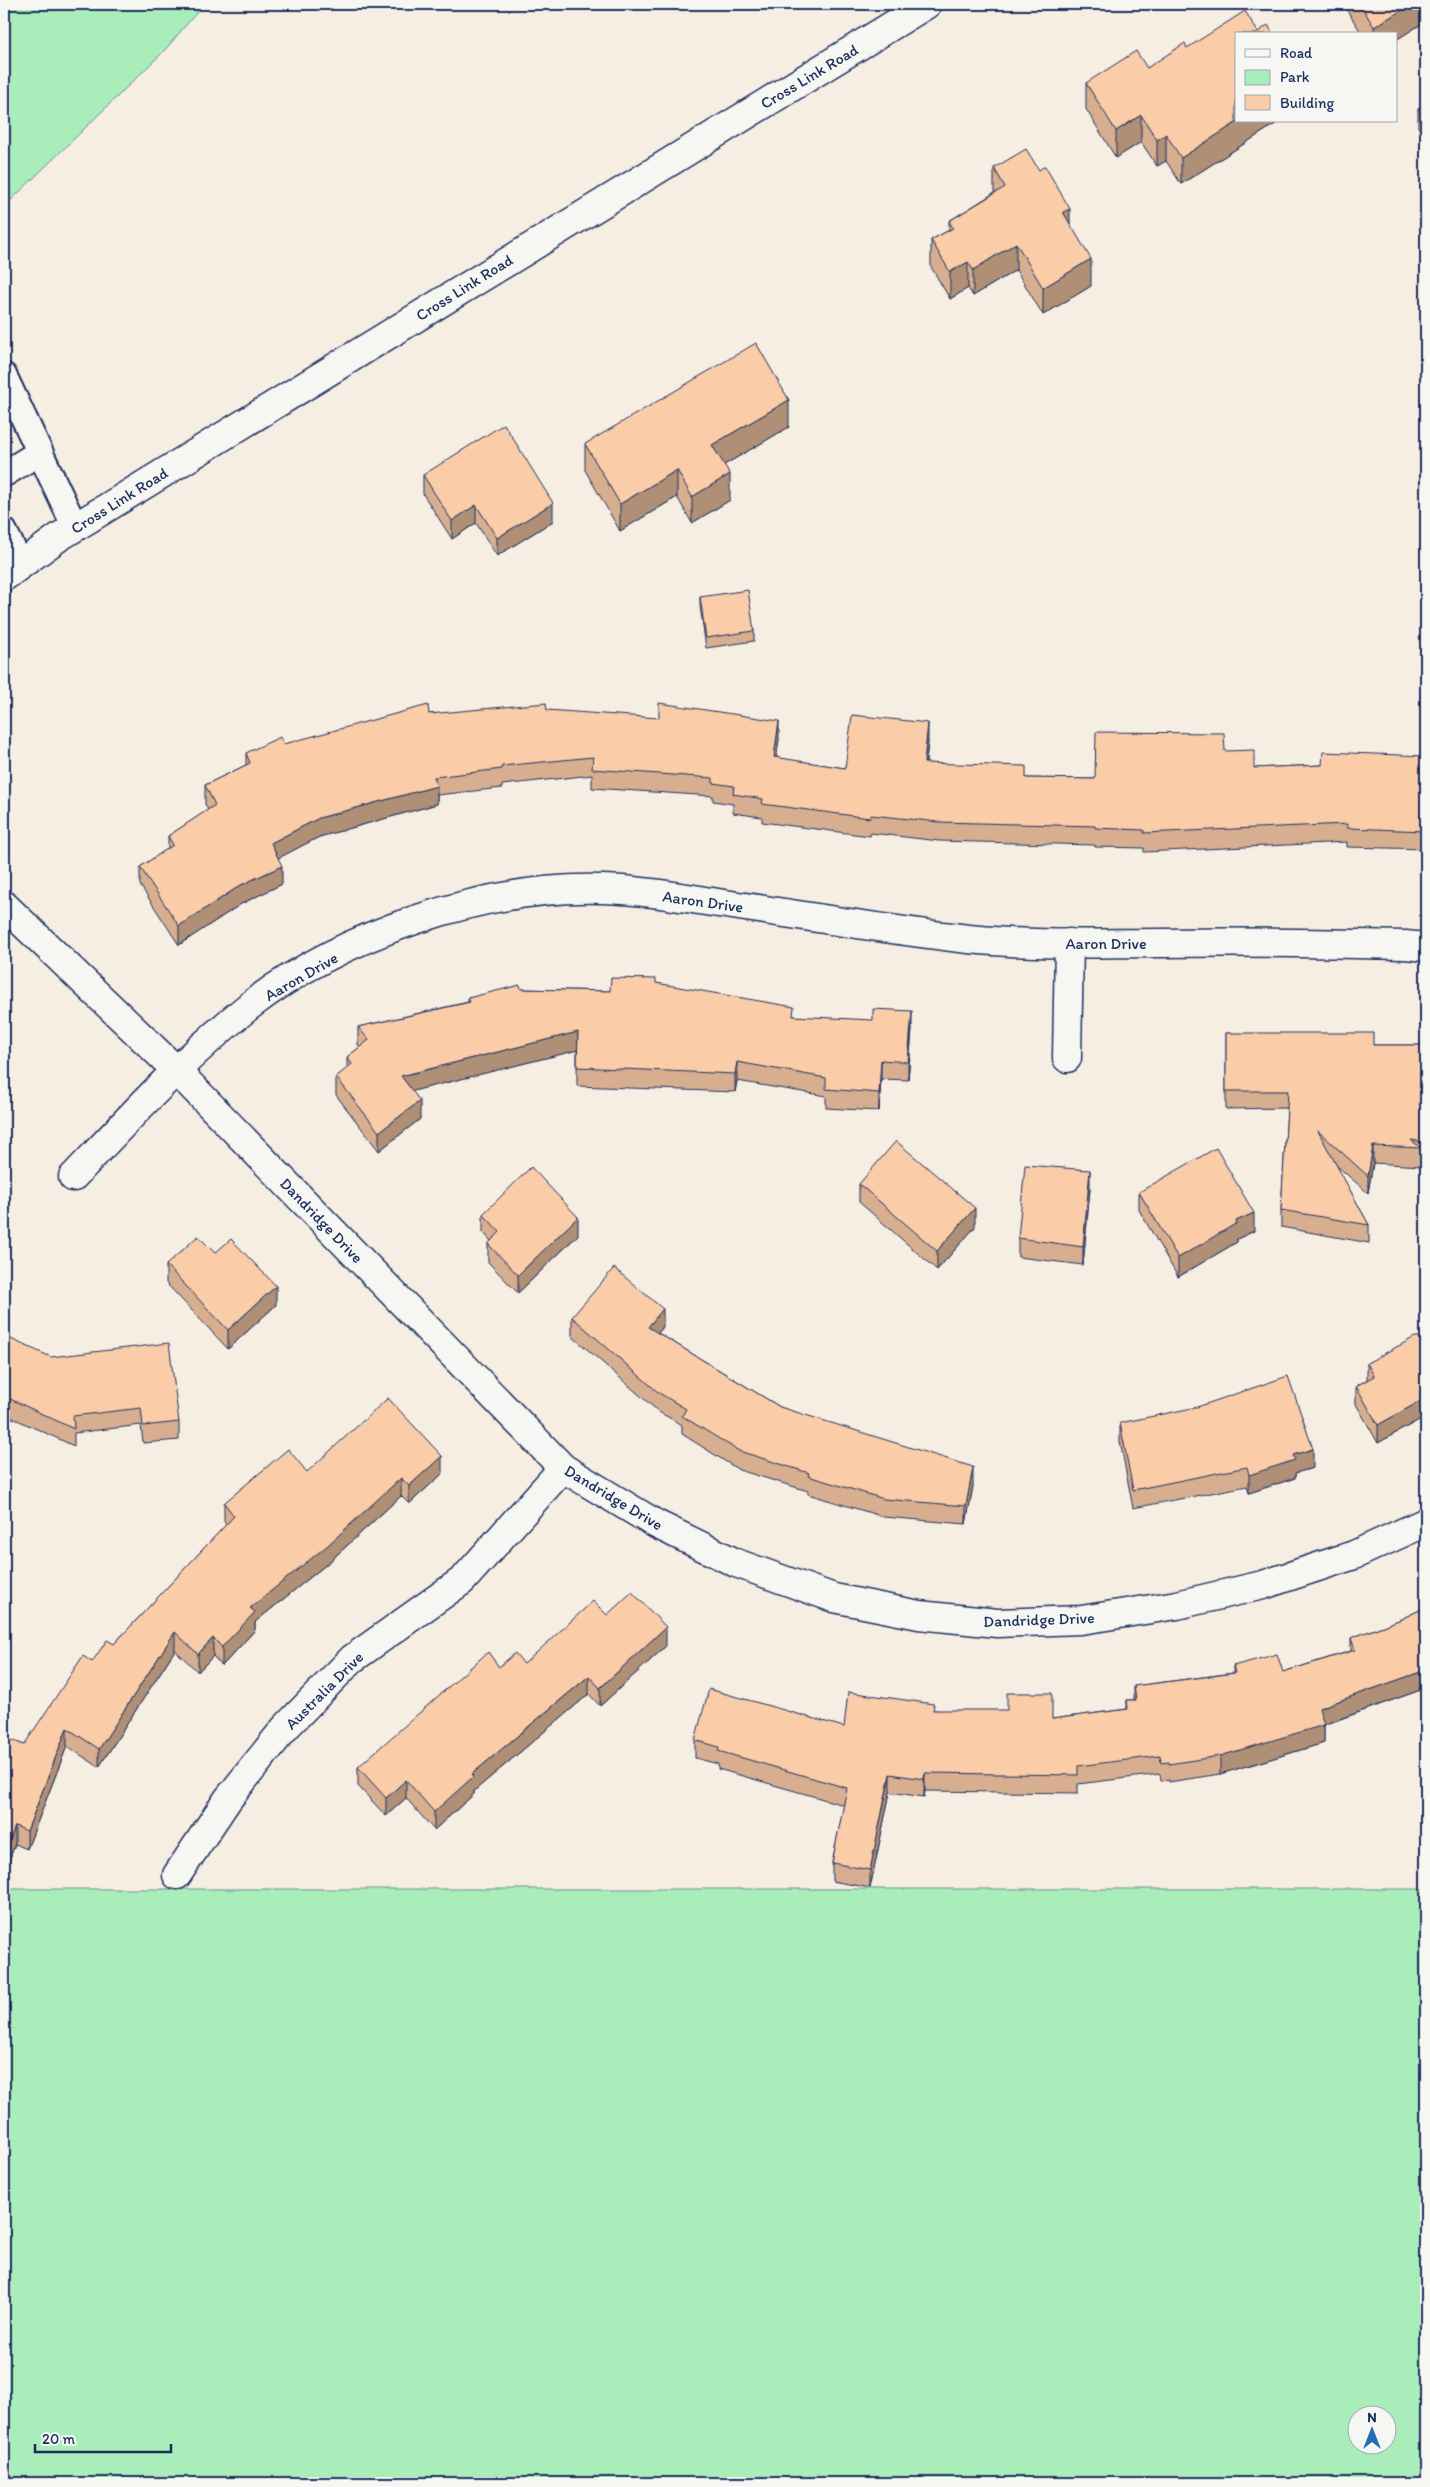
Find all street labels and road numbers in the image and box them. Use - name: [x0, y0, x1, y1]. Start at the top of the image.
- street label: Cross Link Road: [757, 40, 862, 113]
- street label: Cross Link Road: [412, 250, 516, 325]
- street label: Cross Link Road: [67, 463, 171, 538]
- street label: Aaron Drive: [661, 886, 744, 917]
- street label: Aaron Drive: [1065, 934, 1147, 953]
- street label: Aaron Drive: [261, 948, 341, 1005]
- street label: Dandridge Drive: [276, 1174, 367, 1267]
- street label: Dandridge Drive: [561, 1461, 666, 1534]
- street label: Dandridge Drive: [983, 1608, 1095, 1631]
- street label: Australia Drive: [281, 1647, 368, 1733]

